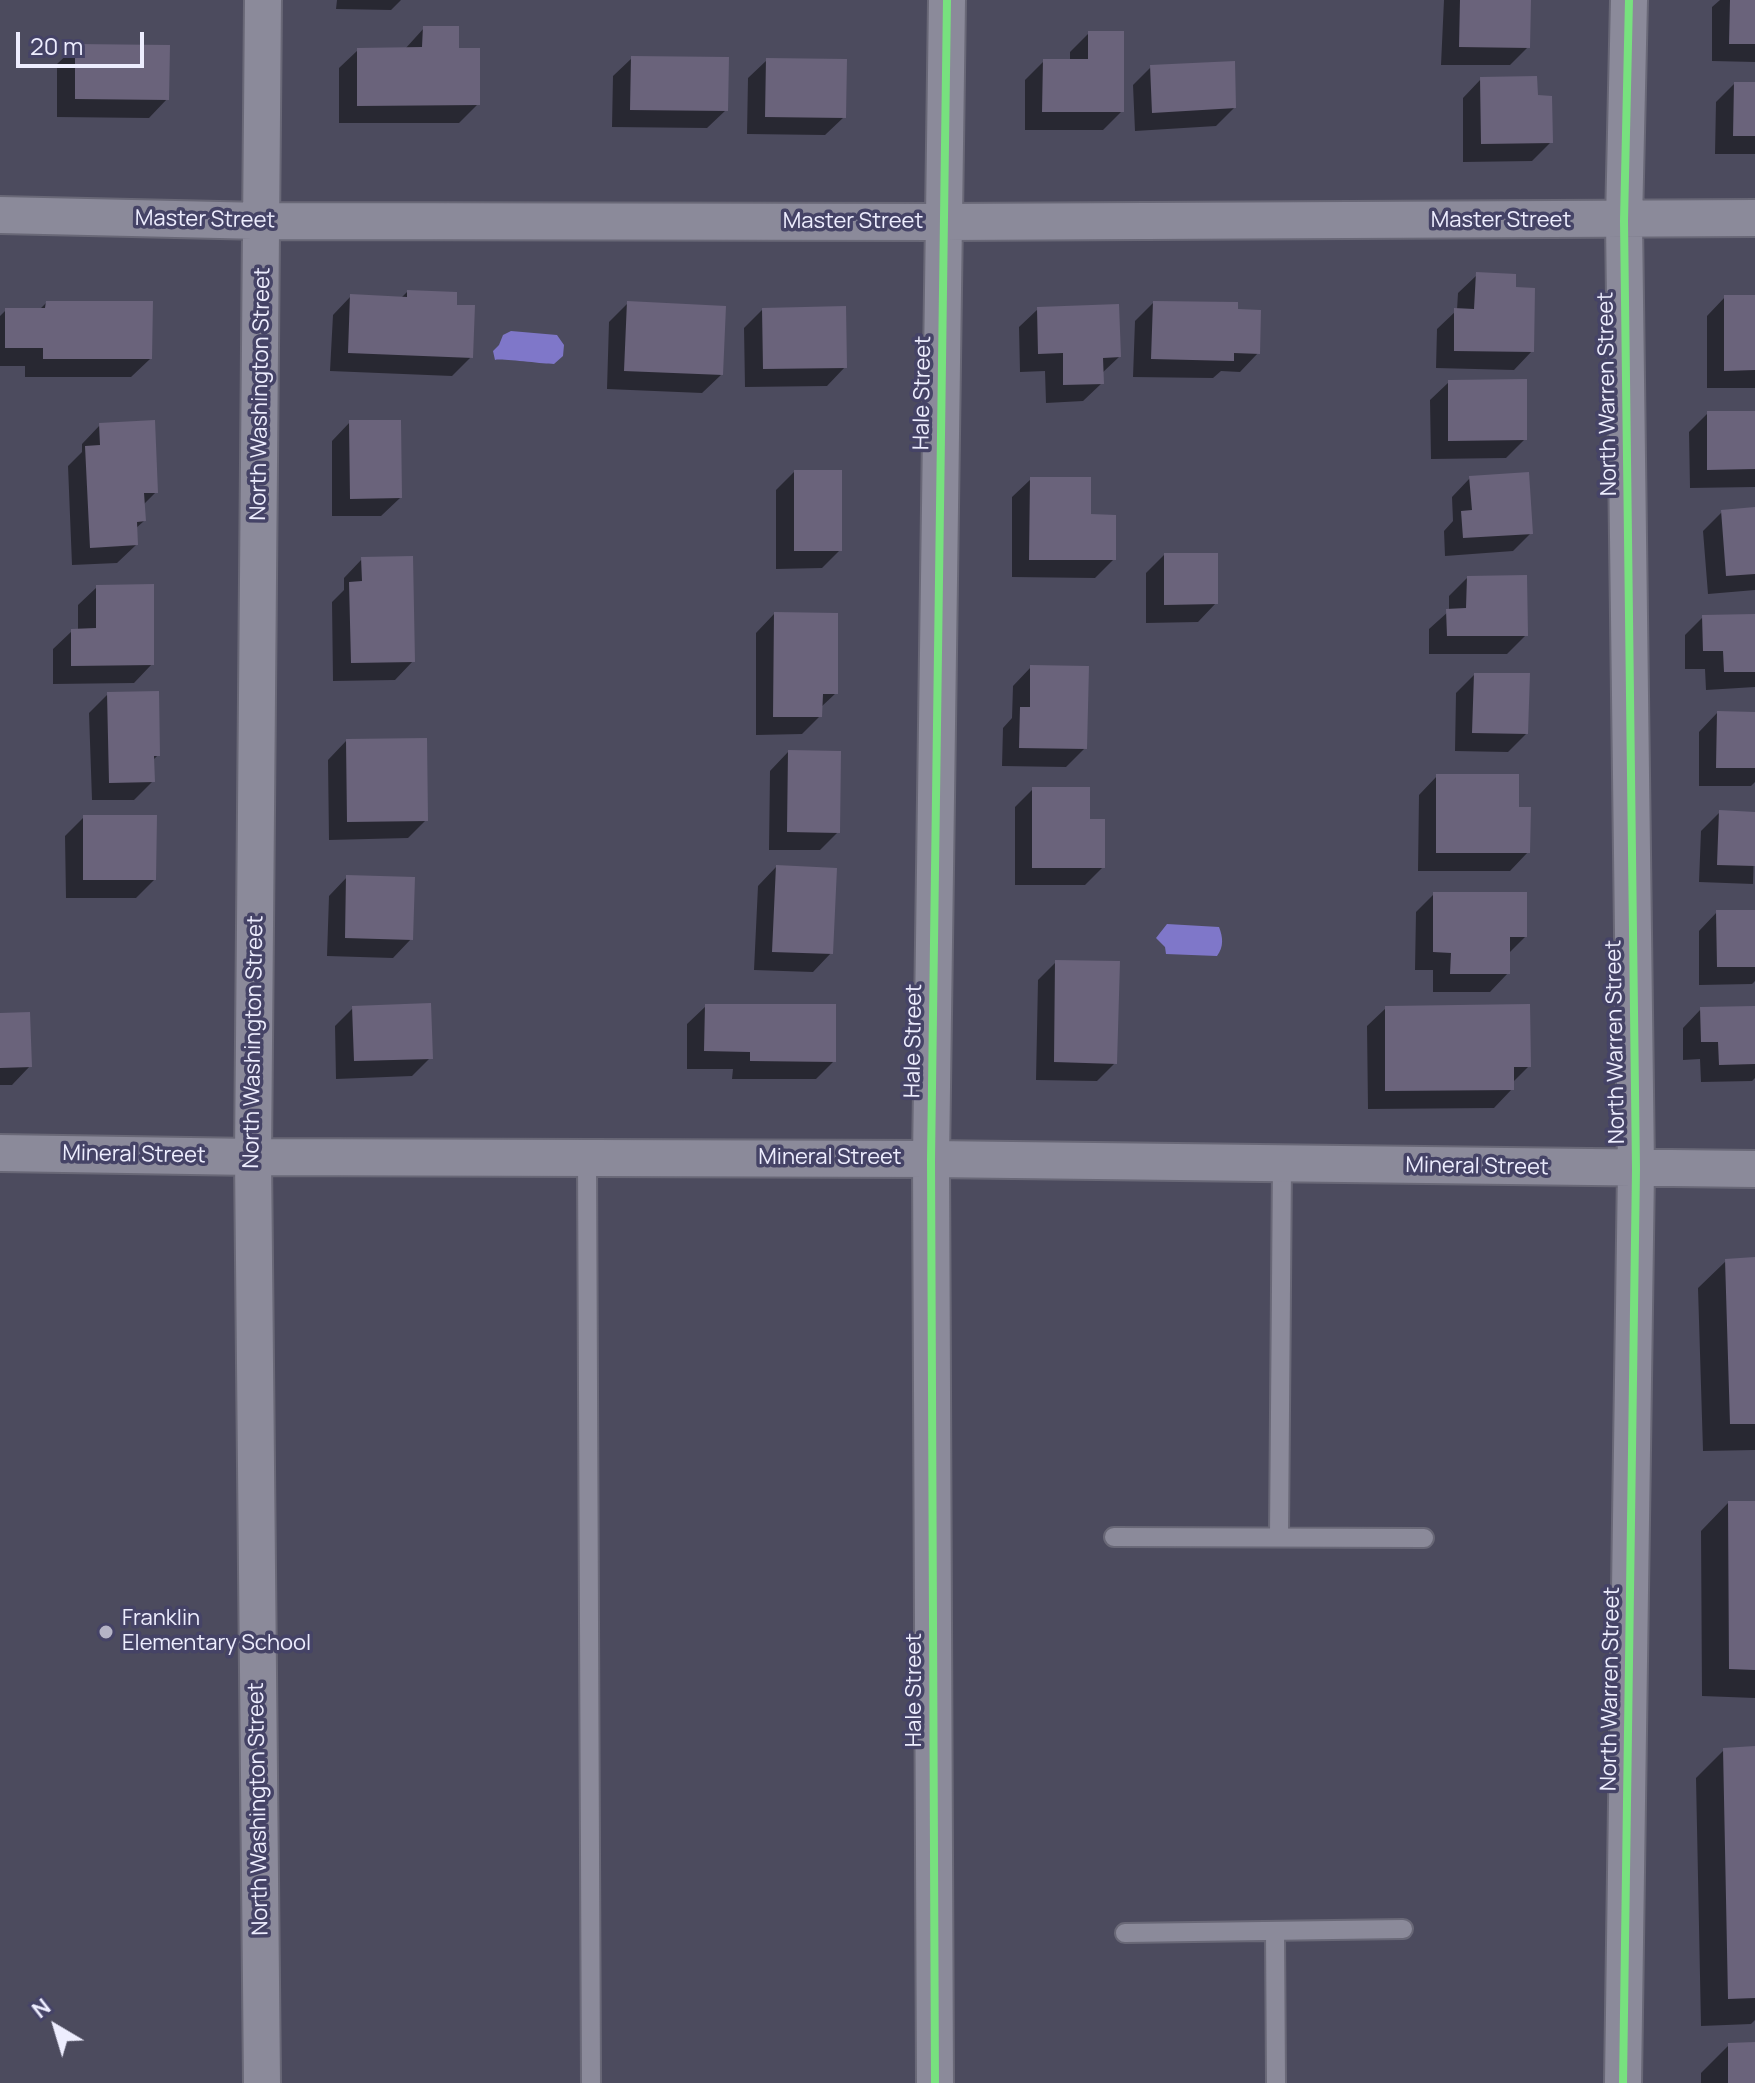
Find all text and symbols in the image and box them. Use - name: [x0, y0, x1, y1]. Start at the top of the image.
- scale bar: [20, 16, 148, 66]
- text: 20 m: [30, 29, 83, 62]
- street label: Master Street: [135, 206, 275, 234]
- street label: Master Street: [1431, 208, 1571, 234]
- street label: Master Street: [783, 209, 923, 235]
- street label: North Washington Street: [246, 267, 276, 521]
- street label: North Warren Street: [1593, 292, 1623, 496]
- street label: Hale Street: [909, 336, 937, 450]
- street label: North Washington Street: [239, 915, 269, 1169]
- street label: North Warren Street: [1601, 940, 1631, 1144]
- street label: Hale Street: [900, 984, 928, 1098]
- street label: Mineral Street: [62, 1141, 206, 1169]
- street label: Mineral Street: [758, 1145, 902, 1171]
- street label: Mineral Street: [1405, 1153, 1549, 1181]
- street label: North Warren Street: [1596, 1587, 1626, 1791]
- place label: Franklin Elementary School: [122, 1606, 311, 1658]
- marker: Franklin Elementary School: [97, 1623, 115, 1641]
- street label: Hale Street: [902, 1633, 928, 1747]
- street label: North Washington Street: [244, 1682, 274, 1936]
- north arrow: [16, 1987, 96, 2067]
- text: N: [26, 1991, 57, 2025]

